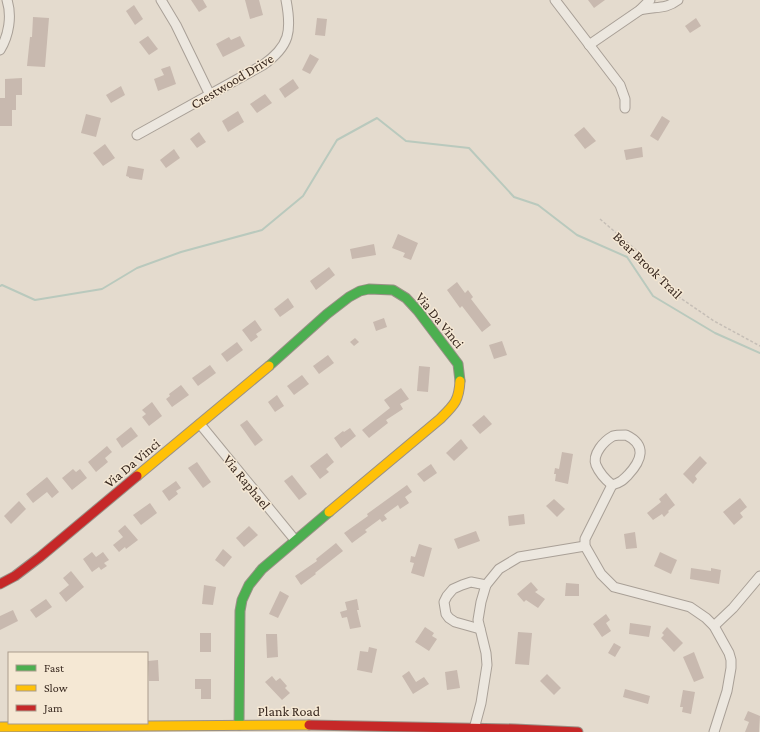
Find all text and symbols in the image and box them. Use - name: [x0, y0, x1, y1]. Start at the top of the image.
- street label: Crestwood Drive: [188, 50, 276, 112]
- street label: Bear Brook Trail: [610, 228, 686, 302]
- street label: Via Da Vinci: [413, 289, 468, 351]
- street label: Via Da Vinci: [101, 435, 163, 491]
- street label: Via Raphael: [220, 451, 274, 513]
- legend: [8, 652, 148, 724]
- text: Fast: [44, 661, 65, 675]
- text: Slow: [44, 681, 68, 695]
- text: Jam: [43, 701, 63, 715]
- street label: Plank Road: [258, 703, 321, 719]

